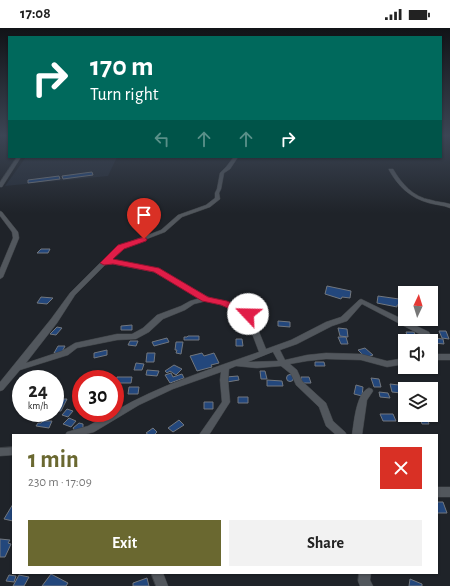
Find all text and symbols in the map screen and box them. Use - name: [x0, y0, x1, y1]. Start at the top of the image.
- text: 17:08: [20, 6, 51, 21]
- icon: right: [24, 52, 76, 104]
- text: 170 m: [90, 53, 154, 81]
- text: Turn right: [90, 86, 159, 104]
- icon: left: [151, 128, 173, 150]
- icon: ahead: [193, 128, 215, 150]
- icon: ahead: [235, 128, 257, 150]
- icon: right: [277, 128, 299, 150]
- pin: [127, 198, 161, 239]
- icon: arrive: [133, 204, 155, 226]
- north arrow: [398, 286, 438, 326]
- map controls: [398, 286, 438, 422]
- position arrow: [227, 293, 269, 335]
- button: sound: [398, 334, 438, 374]
- speed limit sign: 30: [72, 370, 124, 422]
- text: 24: [28, 381, 48, 401]
- button: layers: [398, 382, 438, 422]
- text: km/h: [28, 401, 48, 411]
- button: close: [380, 447, 422, 489]
- text: 1 min: [28, 448, 79, 472]
- text: 230 m · 17:09: [28, 476, 92, 489]
- button: Exit: [28, 520, 221, 566]
- button: Share: [229, 520, 422, 566]

